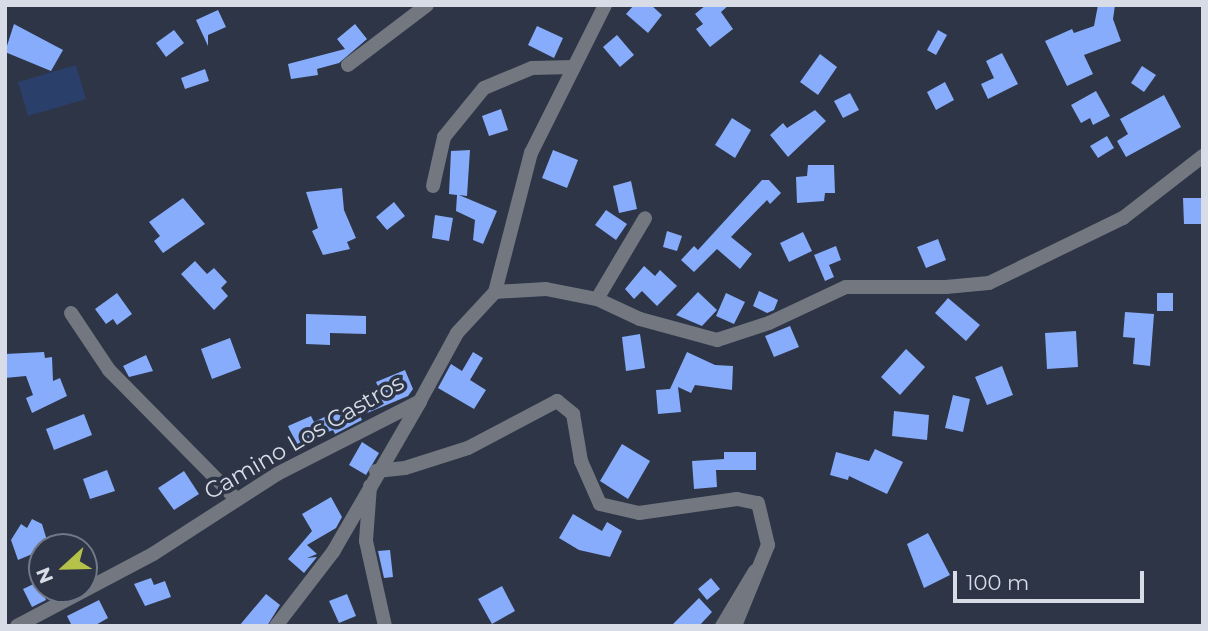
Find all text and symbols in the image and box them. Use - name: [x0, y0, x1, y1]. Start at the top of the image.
- street label: Camino Los Castros: [199, 369, 409, 505]
- north arrow: [28, 533, 98, 603]
- scale bar: [956, 558, 1147, 602]
- text: N: [31, 564, 58, 587]
- text: 100 m: [966, 570, 1029, 595]

